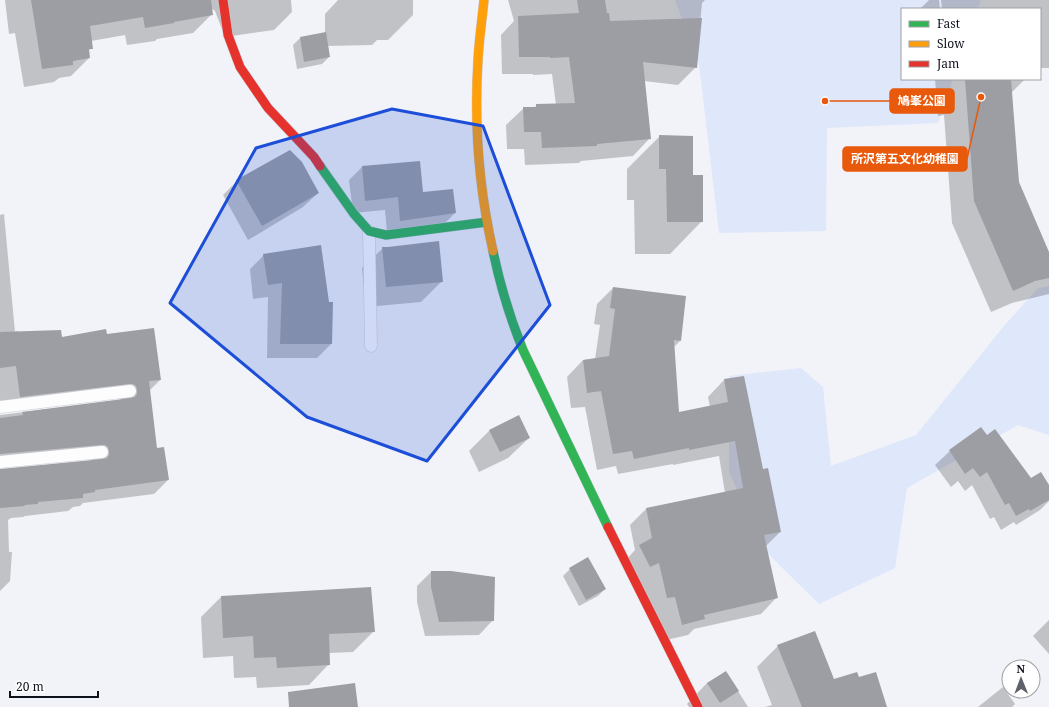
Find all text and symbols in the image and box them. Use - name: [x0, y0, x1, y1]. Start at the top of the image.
- legend: [901, 8, 1041, 80]
- text: Fast: [937, 15, 960, 32]
- text: Slow: [937, 35, 965, 52]
- text: Jam: [936, 55, 959, 72]
- callout: 鳩峯公園: [890, 89, 954, 113]
- text: 鳩峯公園: [897, 92, 946, 109]
- callout: 所沢第五文化幼稚園: [843, 147, 967, 171]
- text: 所沢第五文化幼稚園: [851, 150, 959, 167]
- north arrow: [1001, 659, 1041, 699]
- text: N: [1016, 661, 1026, 676]
- scale bar: [10, 673, 98, 699]
- text: 20 m: [16, 678, 44, 695]

